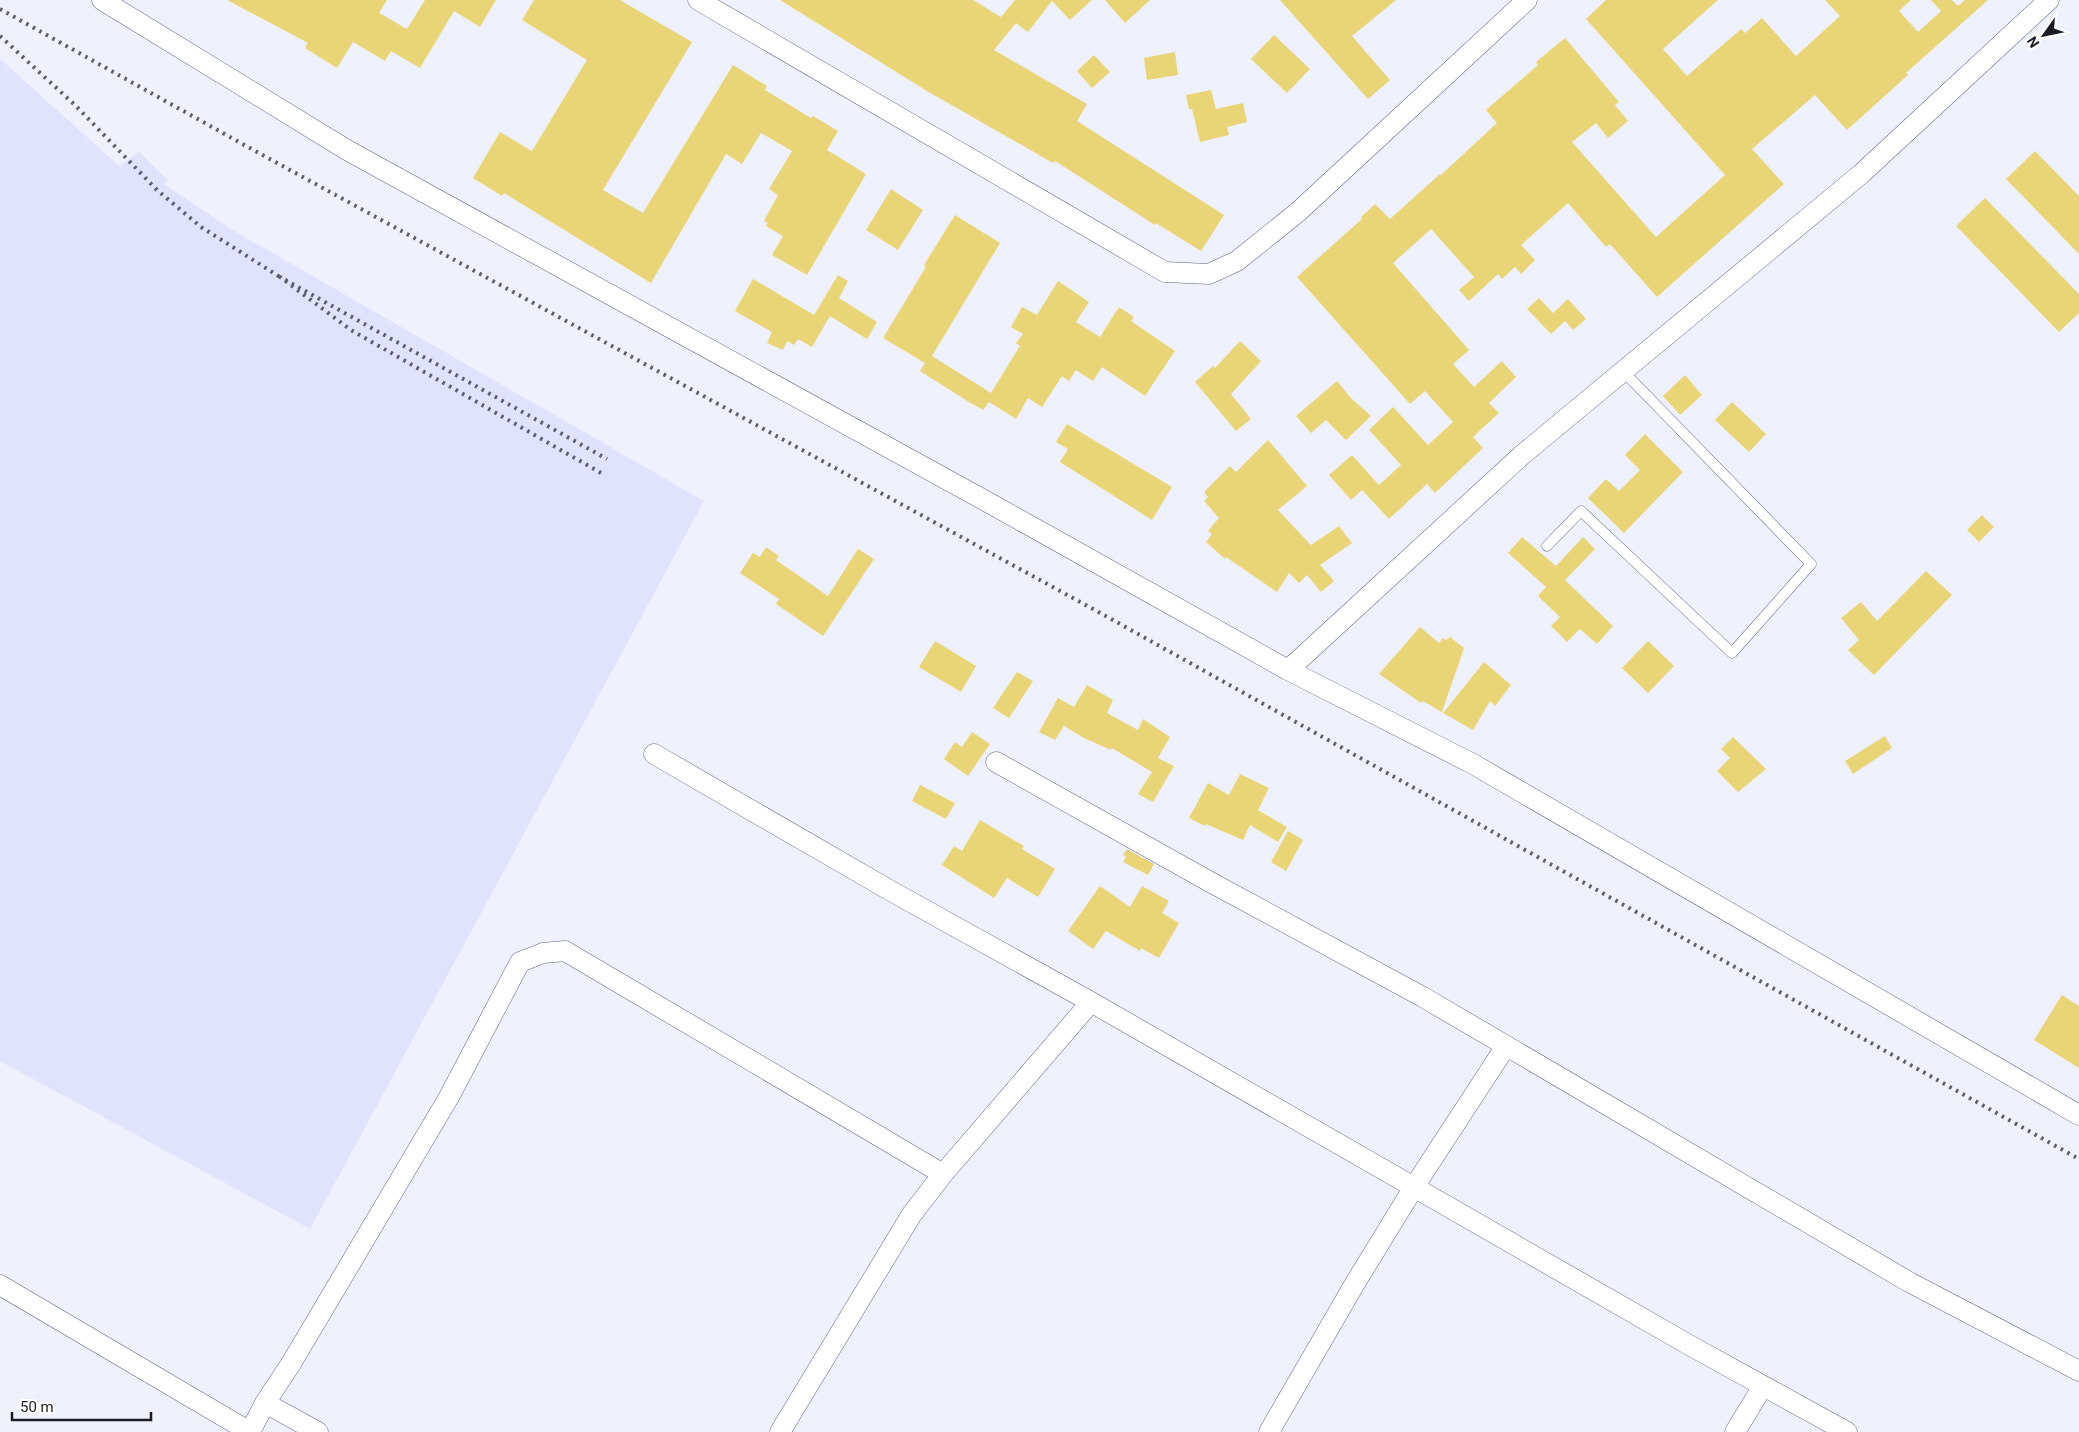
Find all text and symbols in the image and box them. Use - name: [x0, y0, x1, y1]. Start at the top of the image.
- north arrow: [2019, 10, 2069, 60]
- text: N: [2024, 34, 2043, 51]
- scale bar: [12, 1390, 151, 1422]
- text: 50 m: [20, 1398, 54, 1416]

